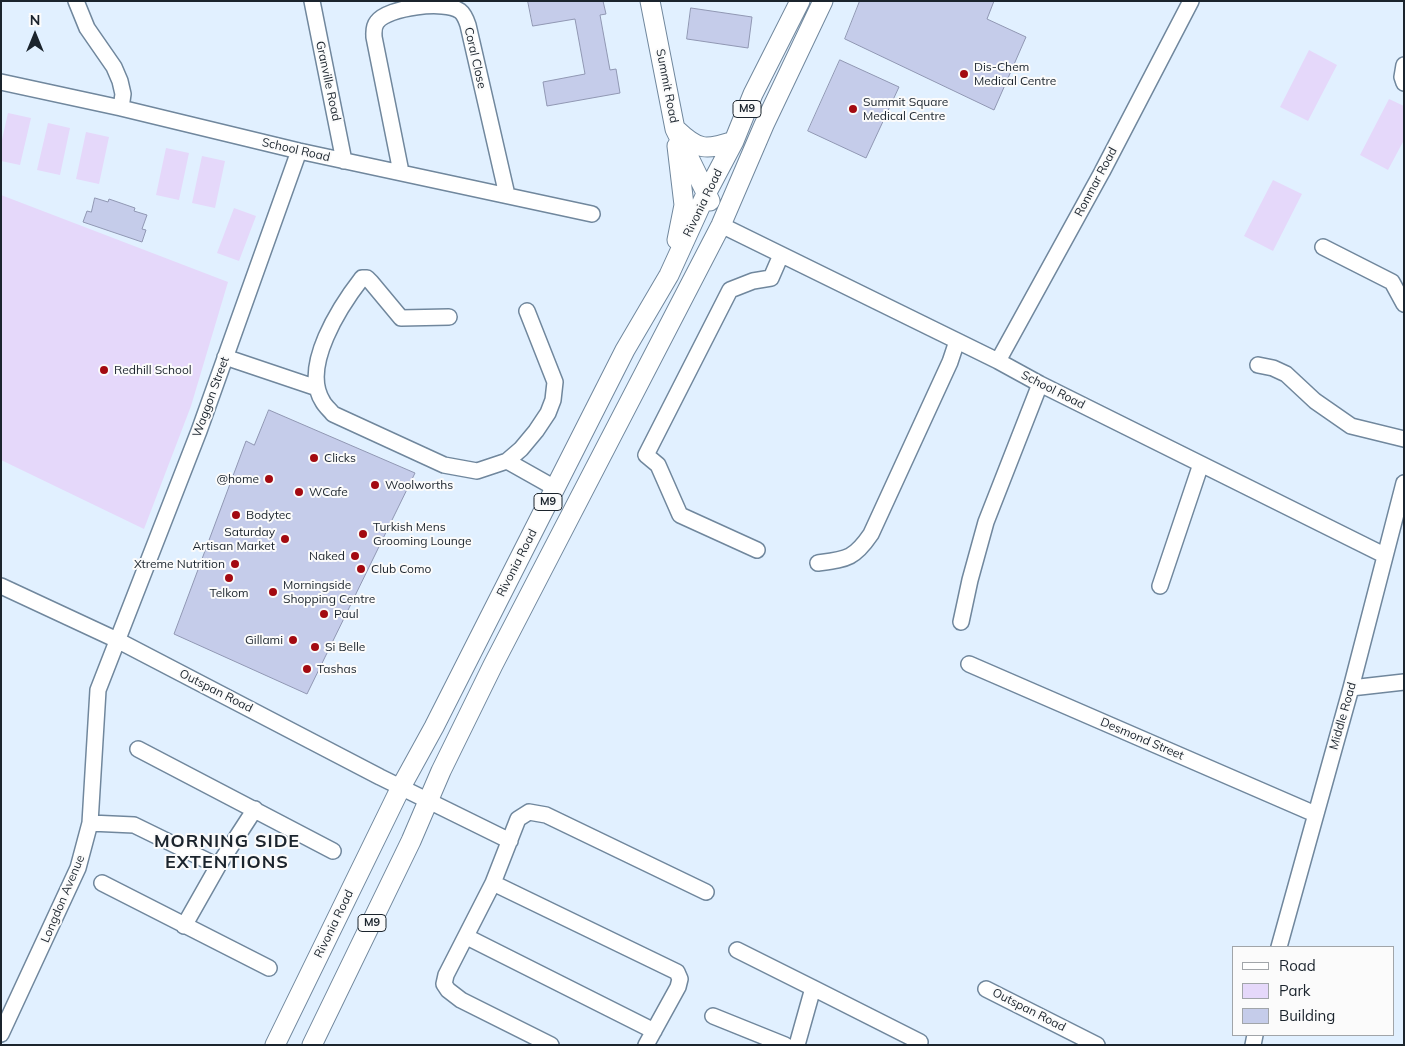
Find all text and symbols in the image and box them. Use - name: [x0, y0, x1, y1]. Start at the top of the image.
- north arrow: [10, 10, 60, 60]
- text: N: [30, 11, 40, 29]
- street label: Coral Close: [461, 26, 489, 90]
- street label: Granville Road: [313, 40, 343, 122]
- street label: Summit Road: [653, 48, 681, 124]
- place label: Dis-Chem Medical Centre: [974, 60, 1056, 88]
- marker: Dis-Chem Medical Centre: [958, 68, 970, 80]
- place label: Summit Square Medical Centre: [863, 95, 948, 123]
- road number: M9: [733, 100, 761, 118]
- marker: Summit Square Medical Centre: [847, 103, 859, 115]
- street label: School Road: [260, 135, 332, 165]
- street label: Ronmar Road: [1072, 145, 1120, 219]
- street label: Rivonia Road: [680, 167, 726, 239]
- street label: Waggon Street: [190, 355, 232, 439]
- place label: Redhill School: [114, 363, 192, 377]
- marker: Redhill School: [98, 364, 110, 376]
- street label: School Road: [1019, 368, 1087, 412]
- place label: Clicks: [324, 451, 356, 465]
- marker: Clicks: [308, 452, 320, 464]
- place label: @home: [216, 472, 259, 486]
- marker: @home: [263, 473, 275, 485]
- place label: Woolworths: [385, 478, 453, 492]
- marker: Woolworths: [369, 479, 381, 491]
- place label: WCafe: [309, 485, 348, 499]
- marker: WCafe: [293, 486, 305, 498]
- road number: M9: [534, 494, 562, 511]
- place label: Bodytec: [246, 508, 291, 522]
- marker: Bodytec: [230, 509, 242, 521]
- place label: Turkish Mens Grooming Lounge: [373, 520, 472, 548]
- place label: Saturday Artisan Market: [193, 525, 275, 553]
- street label: Rivonia Road: [494, 527, 540, 599]
- marker: Turkish Mens Grooming Lounge: [357, 528, 369, 540]
- marker: Saturday Artisan Market: [279, 533, 291, 545]
- place label: Naked: [309, 549, 345, 563]
- marker: Naked: [349, 550, 361, 562]
- place label: Xtreme Nutrition: [134, 557, 225, 571]
- marker: Xtreme Nutrition: [229, 558, 241, 570]
- place label: Club Como: [371, 562, 431, 576]
- marker: Club Como: [355, 563, 367, 575]
- marker: Telkom: [223, 572, 235, 584]
- place label: Morningside Shopping Centre: [283, 578, 375, 606]
- place label: Telkom: [209, 586, 249, 600]
- marker: Morningside Shopping Centre: [267, 586, 279, 598]
- place label: Paul: [334, 607, 359, 621]
- marker: Paul: [318, 608, 330, 620]
- place label: Gillami: [245, 633, 283, 647]
- marker: Gillami: [287, 634, 299, 646]
- place label: Si Belle: [325, 640, 365, 654]
- marker: Si Belle: [309, 641, 321, 653]
- place label: Tashas: [317, 662, 357, 676]
- marker: Tashas: [301, 663, 313, 675]
- street label: Outspan Road: [177, 666, 255, 716]
- street label: Middle Road: [1327, 681, 1359, 751]
- street label: Desmond Street: [1098, 715, 1186, 763]
- district label: MORNING SIDE EXTENTIONS: [152, 831, 302, 874]
- street label: Longdon Avenue: [38, 853, 88, 945]
- street label: Rivonia Road: [311, 888, 357, 960]
- road number: M9: [358, 914, 386, 931]
- legend: [1232, 946, 1395, 1036]
- text: Road: [1279, 956, 1316, 975]
- text: Park: [1279, 981, 1311, 1000]
- street label: Outspan Road: [990, 985, 1068, 1035]
- text: Building: [1279, 1006, 1335, 1025]

